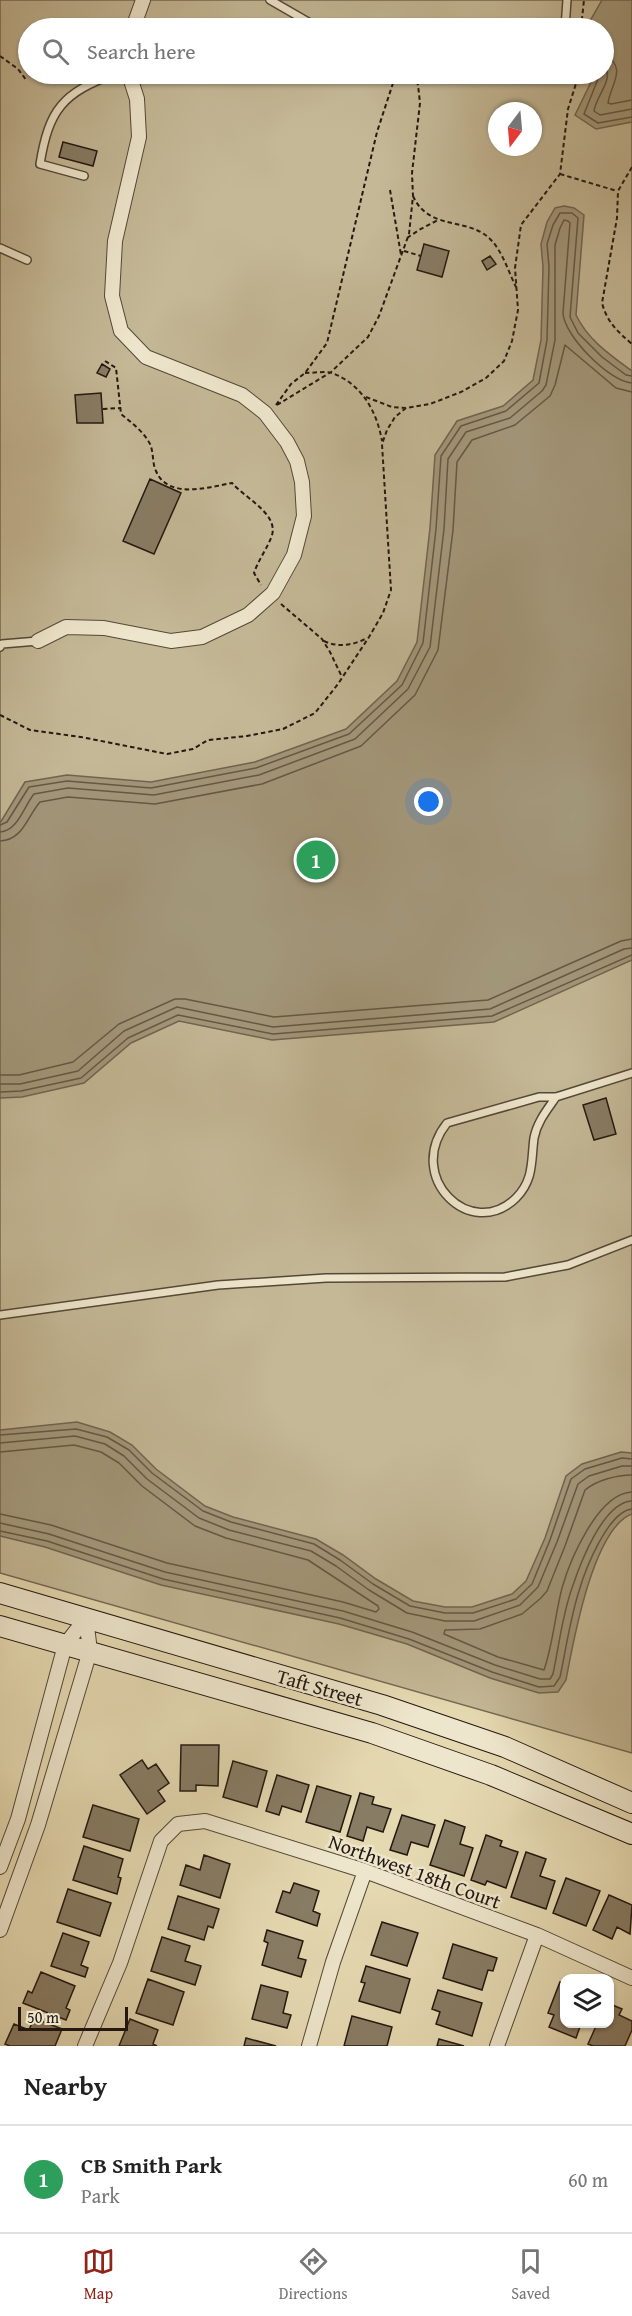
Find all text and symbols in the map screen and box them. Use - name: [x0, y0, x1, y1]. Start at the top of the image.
- search box: [18, 18, 614, 84]
- icon: search: [39, 35, 72, 68]
- text: Search here: [87, 35, 196, 67]
- north arrow: [488, 102, 542, 156]
- your location: [414, 787, 443, 816]
- pin: 1: [296, 838, 336, 882]
- street label: Taft Street: [274, 1661, 366, 1713]
- street label: Northwest 18th Court: [325, 1826, 505, 1916]
- map controls: [560, 1974, 614, 2028]
- button: layers: [560, 1974, 614, 2028]
- scale bar: [18, 2004, 128, 2032]
- text: 50 m: [27, 2005, 59, 2029]
- text: Nearby: [24, 2066, 107, 2105]
- text: CB Smith Park: [81, 2149, 222, 2181]
- text: 1: [38, 2165, 49, 2194]
- text: 60 m: [568, 2165, 608, 2194]
- text: Park: [81, 2181, 120, 2210]
- tab: Map: [82, 2245, 115, 2305]
- tab: Directions: [279, 2245, 348, 2305]
- tab: Saved: [511, 2245, 550, 2305]

